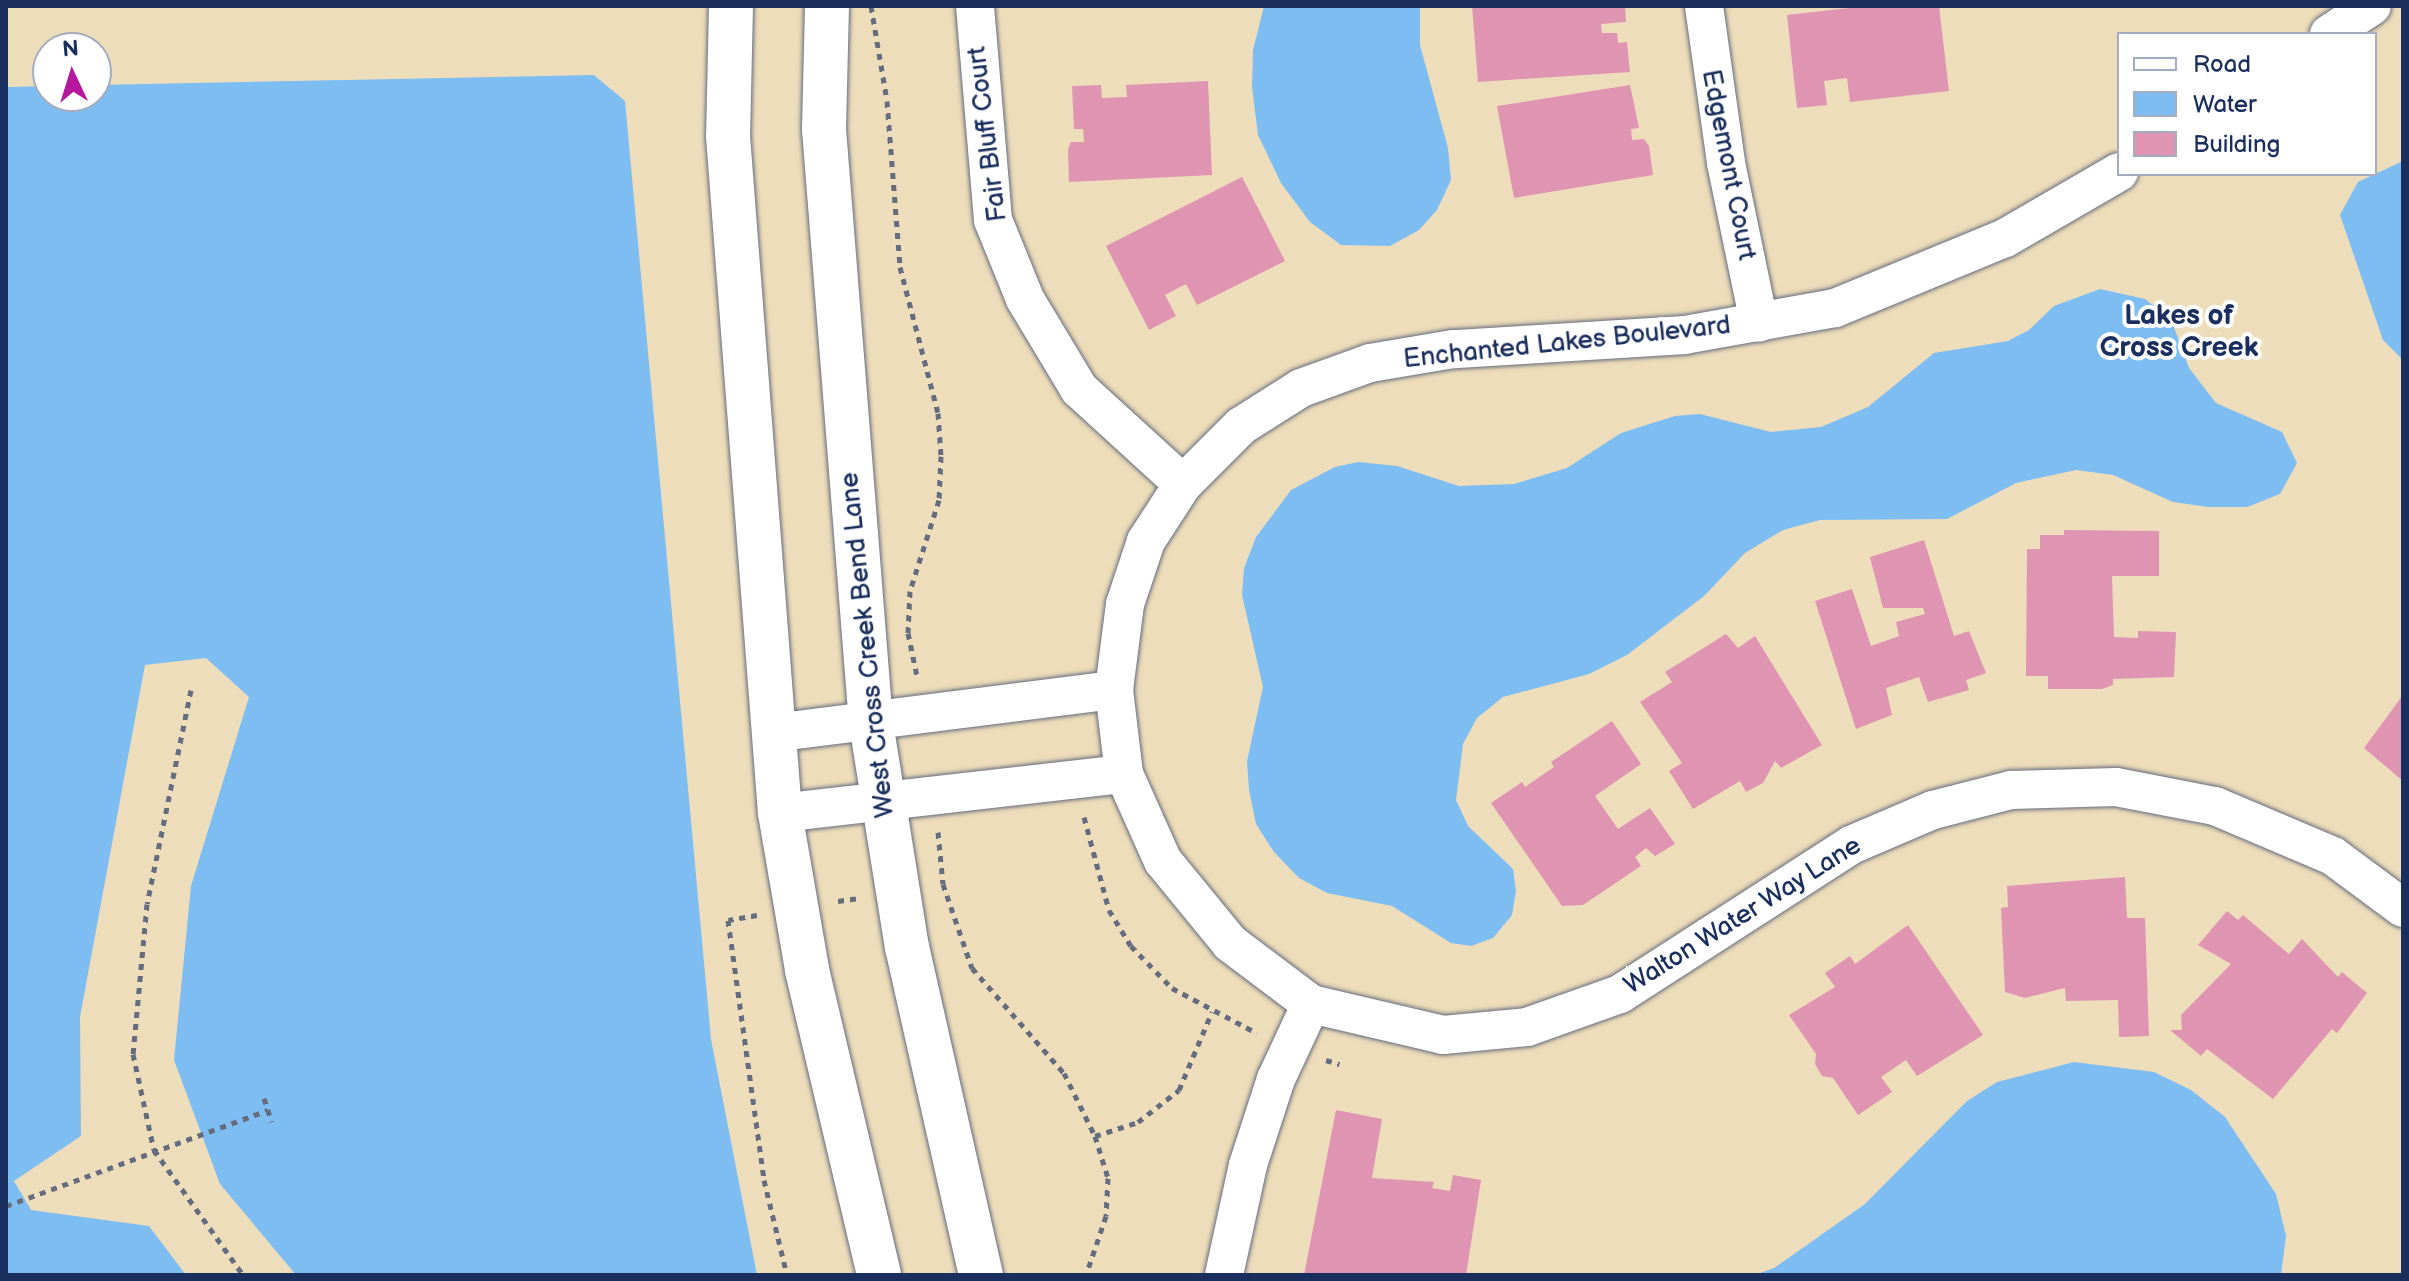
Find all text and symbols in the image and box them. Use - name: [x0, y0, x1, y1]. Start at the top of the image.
- north arrow: [32, 32, 112, 112]
- legend: [2117, 32, 2377, 176]
- text: N: [61, 36, 80, 64]
- street label: Fair Bluff Court: [962, 45, 1014, 223]
- text: Road: [2193, 50, 2251, 79]
- street label: Edgemont Court: [1694, 67, 1762, 263]
- text: Water: [2193, 90, 2257, 119]
- text: Building: [2193, 130, 2280, 159]
- district label: Lakes of Cross Creek: [2100, 299, 2258, 365]
- street label: Enchanted Lakes Boulevard: [1402, 310, 1732, 376]
- street label: West Cross Creek Bend Lane: [834, 471, 902, 819]
- street label: Walton Water Way Lane: [1617, 829, 1869, 1003]

